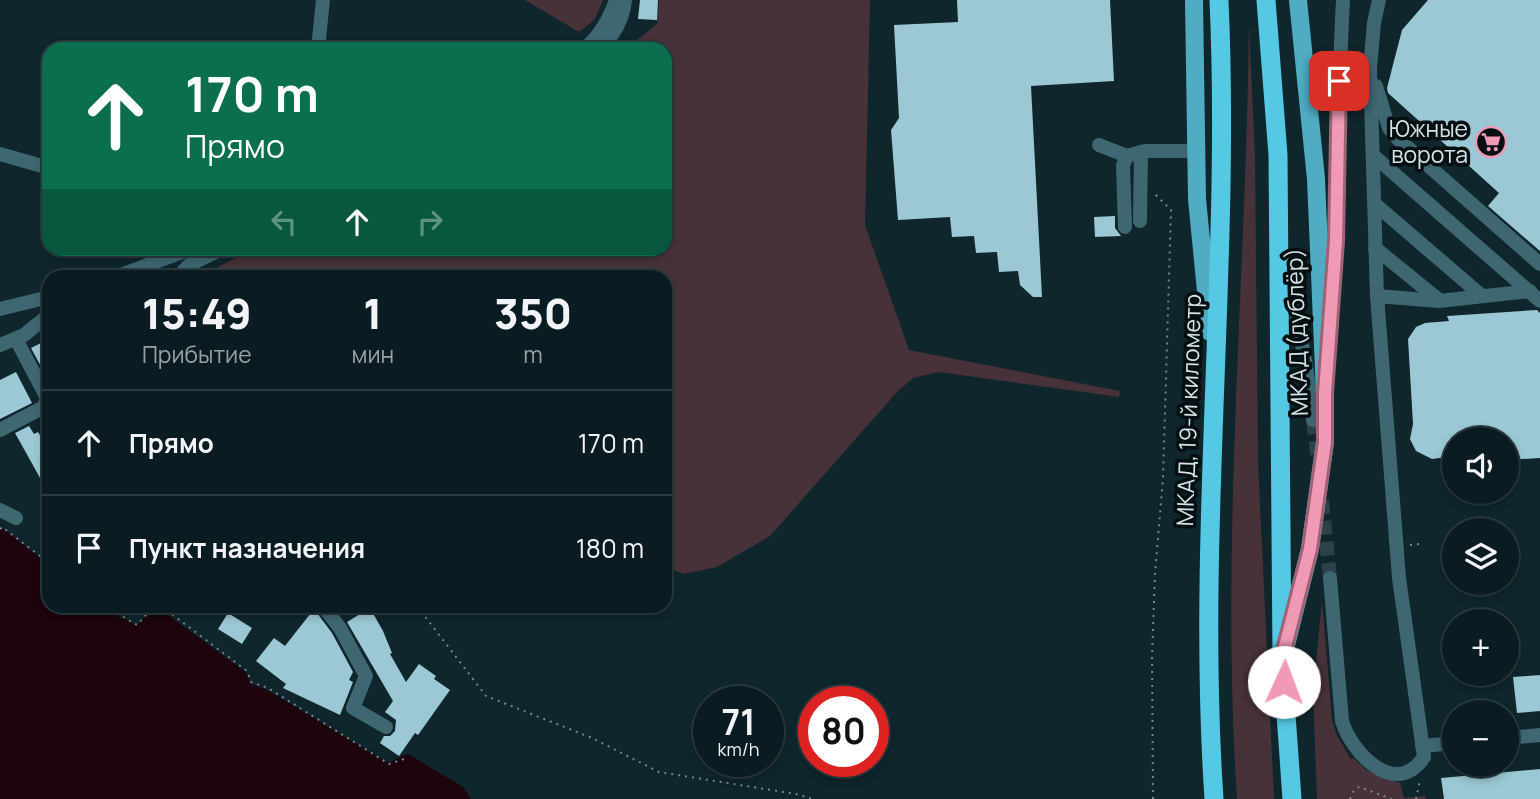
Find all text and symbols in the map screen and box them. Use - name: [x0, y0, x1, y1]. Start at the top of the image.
- pin: [1309, 51, 1369, 111]
- text: 170 m: [185, 60, 319, 127]
- icon: arrive: [1320, 62, 1358, 100]
- icon: ahead: [70, 70, 161, 161]
- place label: Южные ворота: [1389, 112, 1468, 170]
- text: Прямо: [185, 124, 285, 168]
- supermarket icon: Южные ворота: [1474, 125, 1508, 159]
- icon: left: [265, 203, 303, 241]
- icon: ahead: [338, 203, 376, 241]
- icon: right: [411, 203, 449, 241]
- street label: МКАД (дублёр): [1277, 247, 1315, 417]
- text: 15:49: [142, 284, 252, 342]
- text: 1: [363, 284, 382, 342]
- text: 350: [494, 284, 572, 342]
- street label: МКАД, 19-й километр: [1168, 293, 1208, 527]
- text: Прибытие: [142, 338, 252, 370]
- text: мин: [352, 338, 394, 370]
- text: m: [523, 338, 543, 370]
- icon: ahead: [70, 424, 108, 462]
- text: Прямо: [129, 425, 214, 461]
- text: 170 m: [578, 425, 644, 461]
- map controls: [1442, 427, 1519, 777]
- button: sound: [1442, 427, 1519, 504]
- button: layers: [1442, 518, 1519, 595]
- icon: arrive: [70, 529, 108, 567]
- text: Пункт назначения: [129, 530, 365, 566]
- text: 180 m: [576, 530, 644, 566]
- button: +: [1442, 609, 1519, 686]
- position arrow: [1247, 645, 1321, 719]
- speed limit sign: 80: [798, 686, 889, 777]
- text: 71: [721, 698, 756, 746]
- button: −: [1442, 700, 1519, 777]
- text: km/h: [718, 737, 759, 761]

